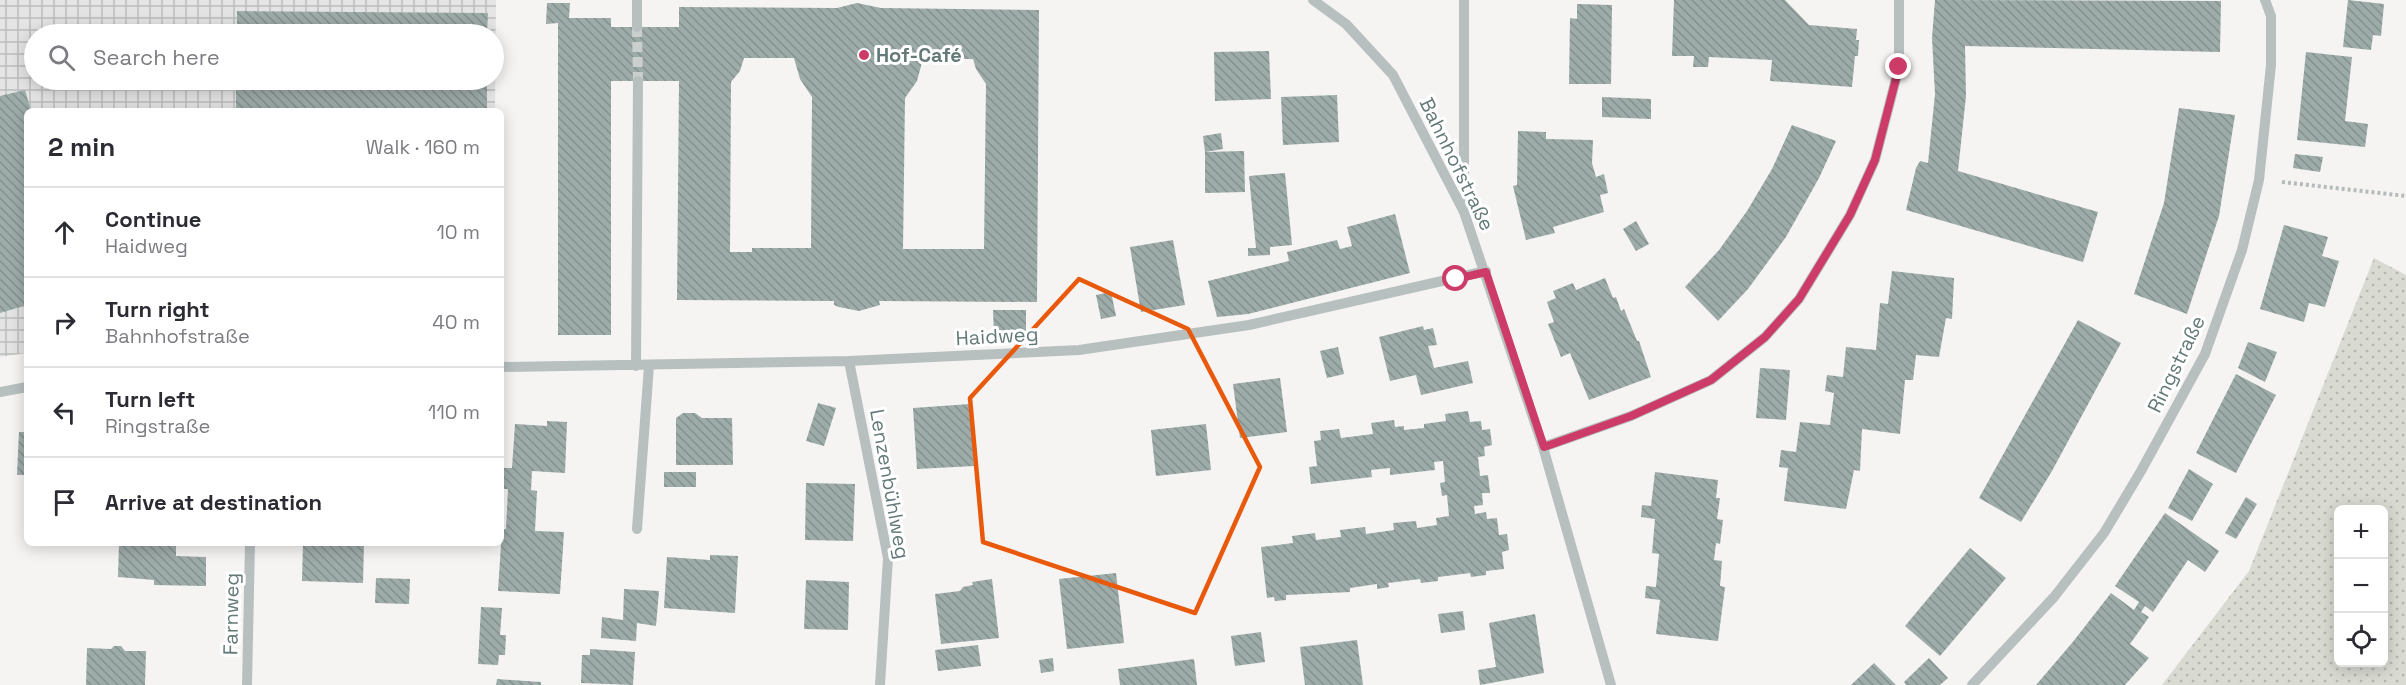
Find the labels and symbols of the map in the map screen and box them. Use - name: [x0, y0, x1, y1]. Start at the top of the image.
- place label: Hof-Café: [876, 42, 962, 68]
- marker: Hof-Café: [857, 48, 871, 62]
- route end: [1885, 53, 1911, 79]
- street label: Bahnhofstraße: [1414, 93, 1500, 235]
- route start: [1442, 265, 1468, 291]
- street label: Ringstraße: [2141, 311, 2211, 417]
- street label: Haidweg: [955, 321, 1039, 351]
- street label: Lenzenbühlweg: [864, 407, 916, 561]
- street label: Farnweg: [217, 573, 245, 655]

